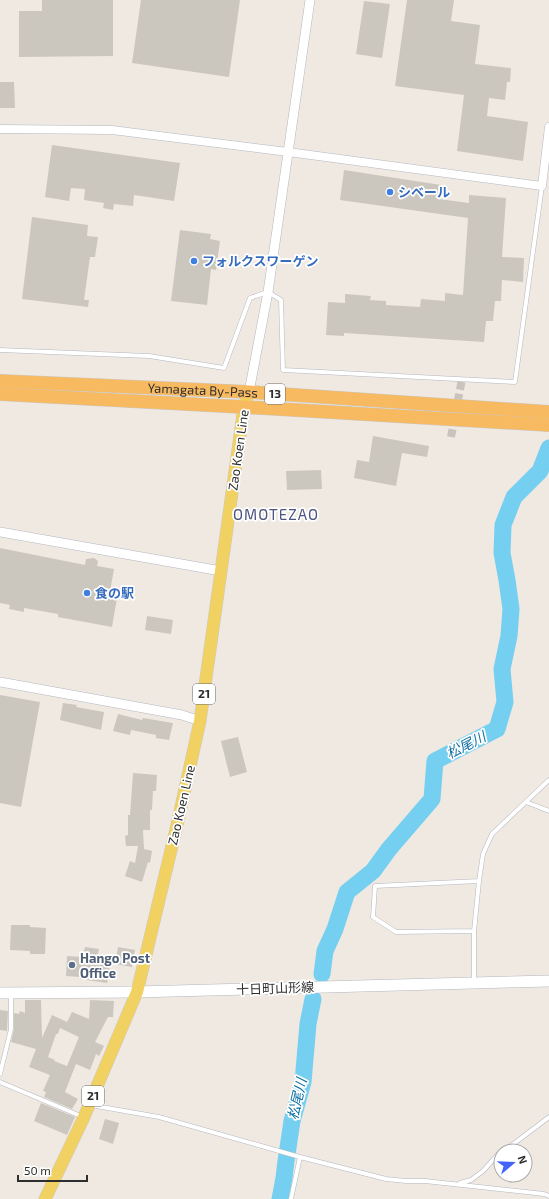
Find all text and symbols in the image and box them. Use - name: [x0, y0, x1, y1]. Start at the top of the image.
- place label: シベール: [398, 184, 450, 200]
- marker: シベール: [385, 187, 395, 197]
- place label: フォルクスワーゲン: [202, 253, 319, 269]
- marker: フォルクスワーゲン: [189, 256, 199, 266]
- street label: Yamagata By-Pass: [147, 380, 259, 401]
- road number: 13: [265, 384, 285, 404]
- street label: Zao Koen Line: [224, 408, 252, 491]
- district label: OMOTEZAO: [233, 505, 319, 523]
- place label: 食の駅: [95, 585, 134, 601]
- marker: 食の駅: [82, 588, 92, 598]
- road number: 21: [193, 684, 215, 704]
- water label: 松尾川: [443, 727, 490, 762]
- street label: Zao Koen Line: [164, 763, 198, 847]
- place label: Hango Post Office: [80, 950, 151, 981]
- marker: Hango Post Office: [67, 960, 77, 970]
- street label: 十日町山形線: [236, 979, 314, 997]
- water label: 松尾川: [284, 1075, 310, 1121]
- road number: 21: [82, 1086, 104, 1106]
- north arrow: [493, 1143, 533, 1183]
- text: N: [515, 1154, 530, 1166]
- scale bar: [18, 1157, 87, 1183]
- text: 50 m: [24, 1163, 51, 1177]

